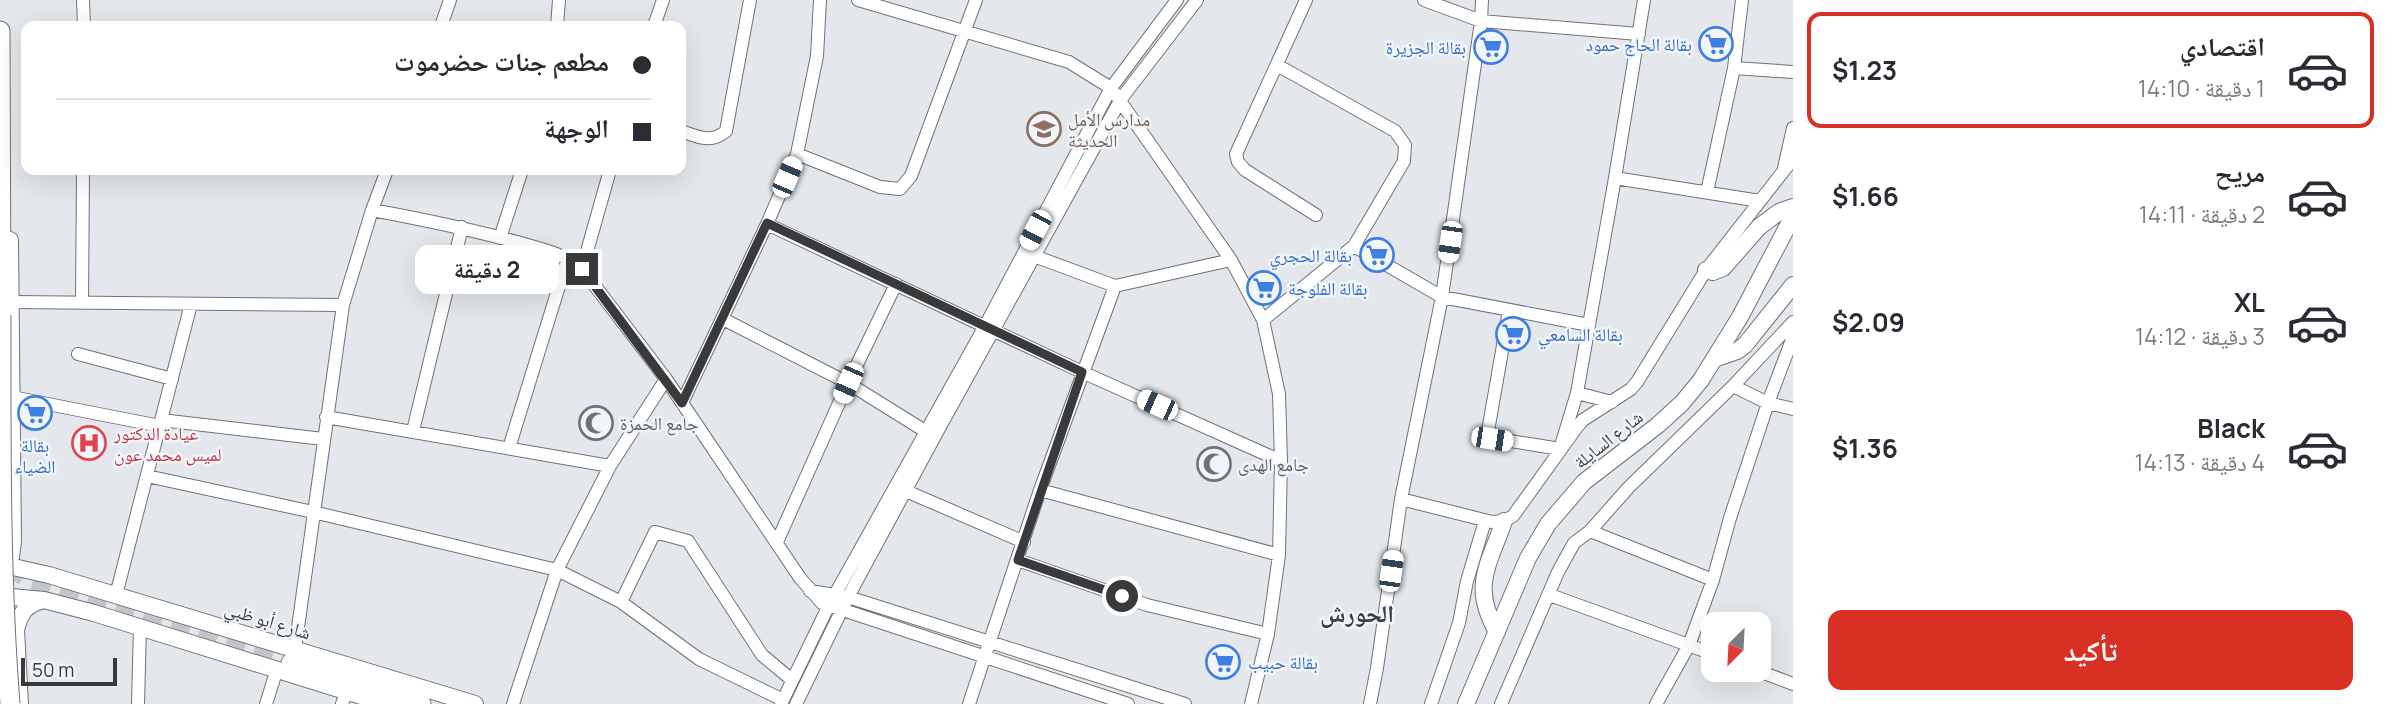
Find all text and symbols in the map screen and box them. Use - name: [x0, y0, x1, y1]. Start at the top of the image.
- supermarket icon: بقالة الحاج حمود: [1697, 25, 1735, 63]
- supermarket icon: بقالة الجزيرة: [1472, 28, 1510, 66]
- text: اقتصادي: [2180, 28, 2265, 64]
- place label: بقالة الحاج حمود: [1586, 32, 1692, 57]
- place label: بقالة الجزيرة: [1386, 35, 1466, 59]
- icon: car: [2286, 39, 2349, 102]
- text: مطعم جنات حضرموت: [394, 43, 609, 79]
- text: $1.23: [1832, 52, 1897, 88]
- text: 1 دقيقة · 14:10: [2138, 72, 2265, 104]
- place label: مدارس الأمل الحديثة: [1068, 107, 1150, 152]
- text: الوجهة: [544, 110, 609, 146]
- school or university icon: مدارس الأمل الحديثة: [1025, 110, 1063, 148]
- car: [770, 154, 805, 200]
- text: مريح: [2215, 154, 2265, 190]
- icon: car: [2286, 165, 2349, 228]
- text: $1.66: [1832, 178, 1899, 214]
- text: 2 دقيقة · 14:11: [2139, 198, 2265, 230]
- car: [1016, 207, 1055, 253]
- car: [1437, 220, 1464, 264]
- supermarket icon: بقالة الحجري: [1358, 236, 1396, 274]
- place label: بقالة الحجري: [1270, 243, 1352, 271]
- callout: 2 دقيقة: [414, 244, 558, 294]
- text: 2 دقيقة: [454, 253, 520, 285]
- route end: [566, 253, 598, 285]
- supermarket icon: بقالة الفلوجة: [1245, 269, 1283, 307]
- place label: بقالة الفلوجة: [1288, 276, 1368, 300]
- text: XL: [2234, 284, 2265, 320]
- icon: car: [2286, 291, 2349, 354]
- text: $2.09: [1832, 304, 1905, 340]
- supermarket icon: بقالة السامعي: [1494, 315, 1532, 353]
- text: 3 دقيقة · 14:12: [2135, 320, 2265, 352]
- place label: بقالة السامعي: [1538, 322, 1623, 350]
- car: [830, 360, 867, 406]
- car: [1134, 387, 1181, 423]
- supermarket icon: بقالة الضياء: [16, 394, 54, 432]
- mosque icon: جامع الحمزة: [577, 404, 615, 442]
- street label: شارع السايلة: [1569, 405, 1647, 473]
- text: Black: [2197, 410, 2265, 446]
- place label: جامع الحمزة: [620, 411, 699, 436]
- icon: car: [2286, 417, 2349, 480]
- place label: عيادة الدكتور لميس محمد عون: [113, 421, 221, 466]
- hospital icon: عيادة الدكتور لميس محمد عون: [70, 424, 108, 462]
- car: [1470, 425, 1515, 453]
- text: $1.36: [1832, 430, 1898, 466]
- place label: بقالة الضياء: [14, 433, 56, 478]
- mosque icon: جامع الهدى: [1195, 445, 1233, 483]
- text: 4 دقيقة · 14:13: [2135, 446, 2265, 478]
- place label: جامع الهدى: [1238, 452, 1309, 477]
- car: [1378, 549, 1405, 593]
- route start: [1106, 580, 1138, 612]
- street label: شارع أبو ظبي: [221, 596, 314, 648]
- district label: الحورش: [1320, 596, 1394, 629]
- button: تأكيد: [1828, 610, 2353, 690]
- north arrow: [1701, 612, 1771, 682]
- map controls: [1701, 612, 1771, 682]
- supermarket icon: بقالة حبيب: [1204, 643, 1242, 681]
- place label: بقالة حبيب: [1248, 650, 1318, 674]
- scale bar: [21, 655, 117, 687]
- text: 50 m: [32, 657, 74, 683]

